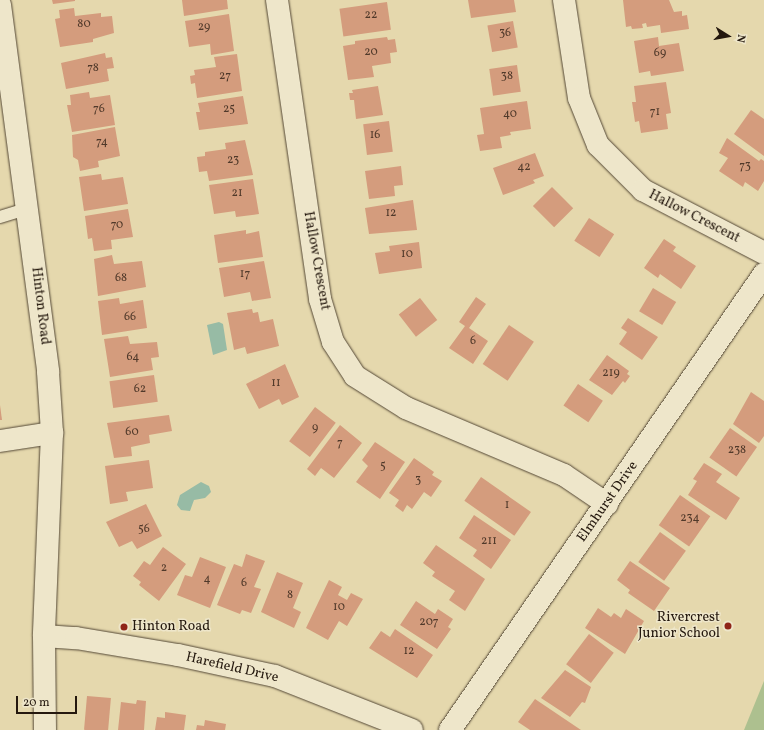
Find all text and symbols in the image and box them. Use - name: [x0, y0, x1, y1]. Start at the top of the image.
- house number: 22: [365, 9, 377, 23]
- north arrow: [708, 16, 748, 56]
- house number: 80: [77, 18, 91, 32]
- house number: 29: [198, 21, 210, 35]
- house number: 36: [499, 27, 511, 41]
- text: N: [732, 33, 748, 44]
- house number: 20: [364, 46, 378, 60]
- house number: 69: [654, 47, 666, 61]
- house number: 78: [87, 62, 99, 76]
- house number: 27: [219, 70, 231, 84]
- house number: 38: [501, 70, 513, 84]
- house number: 76: [93, 103, 105, 117]
- house number: 25: [223, 103, 235, 117]
- house number: 71: [650, 106, 660, 120]
- house number: 40: [503, 108, 517, 122]
- house number: 16: [370, 129, 380, 143]
- house number: 74: [96, 136, 108, 150]
- house number: 23: [227, 154, 239, 168]
- house number: 73: [739, 160, 751, 174]
- house number: 42: [517, 161, 531, 175]
- house number: 21: [231, 187, 243, 201]
- street label: Hallow Crescent: [645, 187, 743, 247]
- house number: 12: [385, 207, 397, 221]
- street label: Hallow Crescent: [299, 210, 333, 312]
- house number: 70: [111, 219, 123, 233]
- house number: 10: [401, 248, 413, 262]
- street label: Hinton Road: [27, 266, 53, 346]
- house number: 17: [240, 268, 250, 282]
- house number: 68: [115, 272, 127, 286]
- house number: 66: [124, 311, 136, 325]
- house number: 6: [470, 335, 476, 349]
- house number: 64: [127, 351, 139, 365]
- house number: 219: [602, 367, 620, 381]
- house number: 11: [271, 377, 281, 391]
- house number: 62: [134, 383, 146, 397]
- house number: 9: [312, 422, 318, 436]
- house number: 60: [125, 426, 139, 440]
- house number: 7: [337, 437, 343, 451]
- house number: 238: [728, 444, 746, 458]
- street label: Elmhurst Drive: [574, 458, 642, 546]
- house number: 5: [380, 460, 386, 474]
- house number: 3: [415, 474, 421, 488]
- house number: 1: [505, 499, 509, 513]
- house number: 234: [680, 512, 700, 526]
- house number: 56: [138, 523, 150, 537]
- house number: 211: [481, 535, 497, 549]
- house number: 2: [161, 562, 167, 576]
- house number: 4: [203, 573, 211, 587]
- house number: 6: [241, 577, 247, 591]
- house number: 8: [287, 589, 293, 603]
- house number: 10: [333, 601, 345, 615]
- place label: Rivercrest Junior School: [638, 610, 720, 642]
- house number: 207: [419, 616, 439, 630]
- place label: Hinton Road: [132, 619, 210, 635]
- marker: Rivercrest Junior School: [723, 621, 733, 631]
- marker: Hinton Road: [119, 622, 129, 632]
- house number: 12: [403, 645, 415, 659]
- street label: Harefield Drive: [184, 649, 280, 687]
- scale bar: [18, 688, 79, 714]
- text: 20 m: [23, 695, 50, 711]

